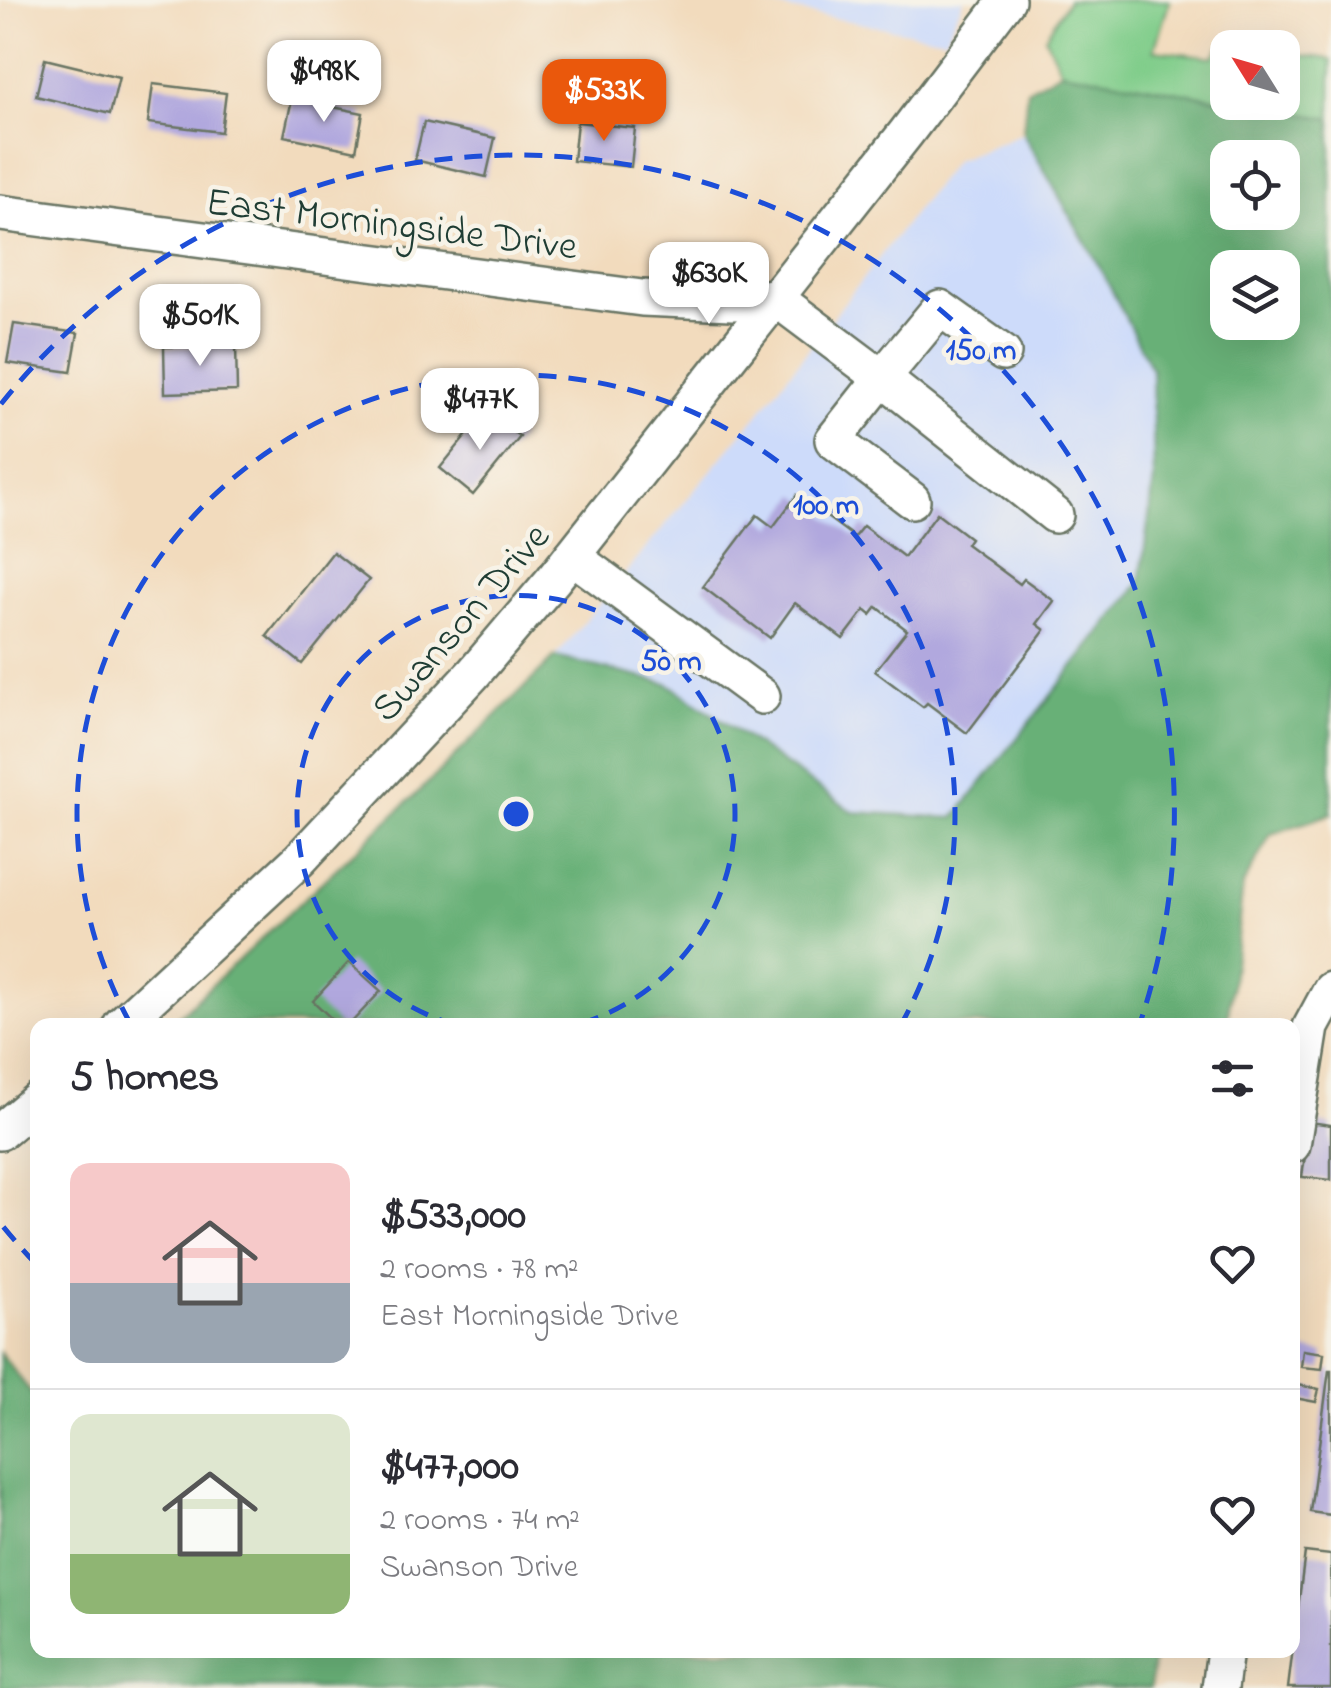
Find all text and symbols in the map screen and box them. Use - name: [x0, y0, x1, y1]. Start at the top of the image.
- north arrow: [1210, 30, 1300, 120]
- map controls: [1210, 30, 1300, 340]
- pin: $498K: [254, 40, 394, 125]
- text: $498K: [289, 49, 359, 96]
- pin: $533K: [534, 59, 674, 144]
- text: $533K: [564, 68, 644, 115]
- button: locate: [1210, 140, 1300, 230]
- street label: East Morningside Drive: [203, 174, 580, 278]
- pin: $630K: [639, 242, 779, 327]
- button: layers: [1210, 250, 1300, 340]
- text: $630K: [671, 251, 747, 298]
- pin: $501K: [130, 284, 270, 369]
- text: $501K: [161, 293, 239, 340]
- text: 150 m: [946, 330, 1016, 374]
- pin: $477K: [410, 368, 550, 453]
- text: $477K: [443, 377, 517, 424]
- text: 100 m: [793, 485, 859, 529]
- street label: Swanson Drive: [359, 511, 566, 737]
- text: 50 m: [641, 641, 701, 685]
- centre of rings: [498, 796, 534, 832]
- text: 5 homes: [70, 1048, 219, 1109]
- icon: filters: [1205, 1051, 1260, 1106]
- text: $533,000: [380, 1186, 526, 1247]
- icon: home: [150, 1203, 270, 1323]
- icon: heart: [1205, 1236, 1260, 1291]
- text: 2 rooms · 78 m²: [380, 1247, 579, 1294]
- text: East Morningside Drive: [380, 1294, 679, 1341]
- text: $477,000: [380, 1437, 519, 1498]
- icon: home: [150, 1454, 270, 1574]
- icon: heart: [1205, 1487, 1260, 1542]
- text: 2 rooms · 74 m²: [380, 1498, 580, 1545]
- text: Swanson Drive: [380, 1545, 578, 1592]

